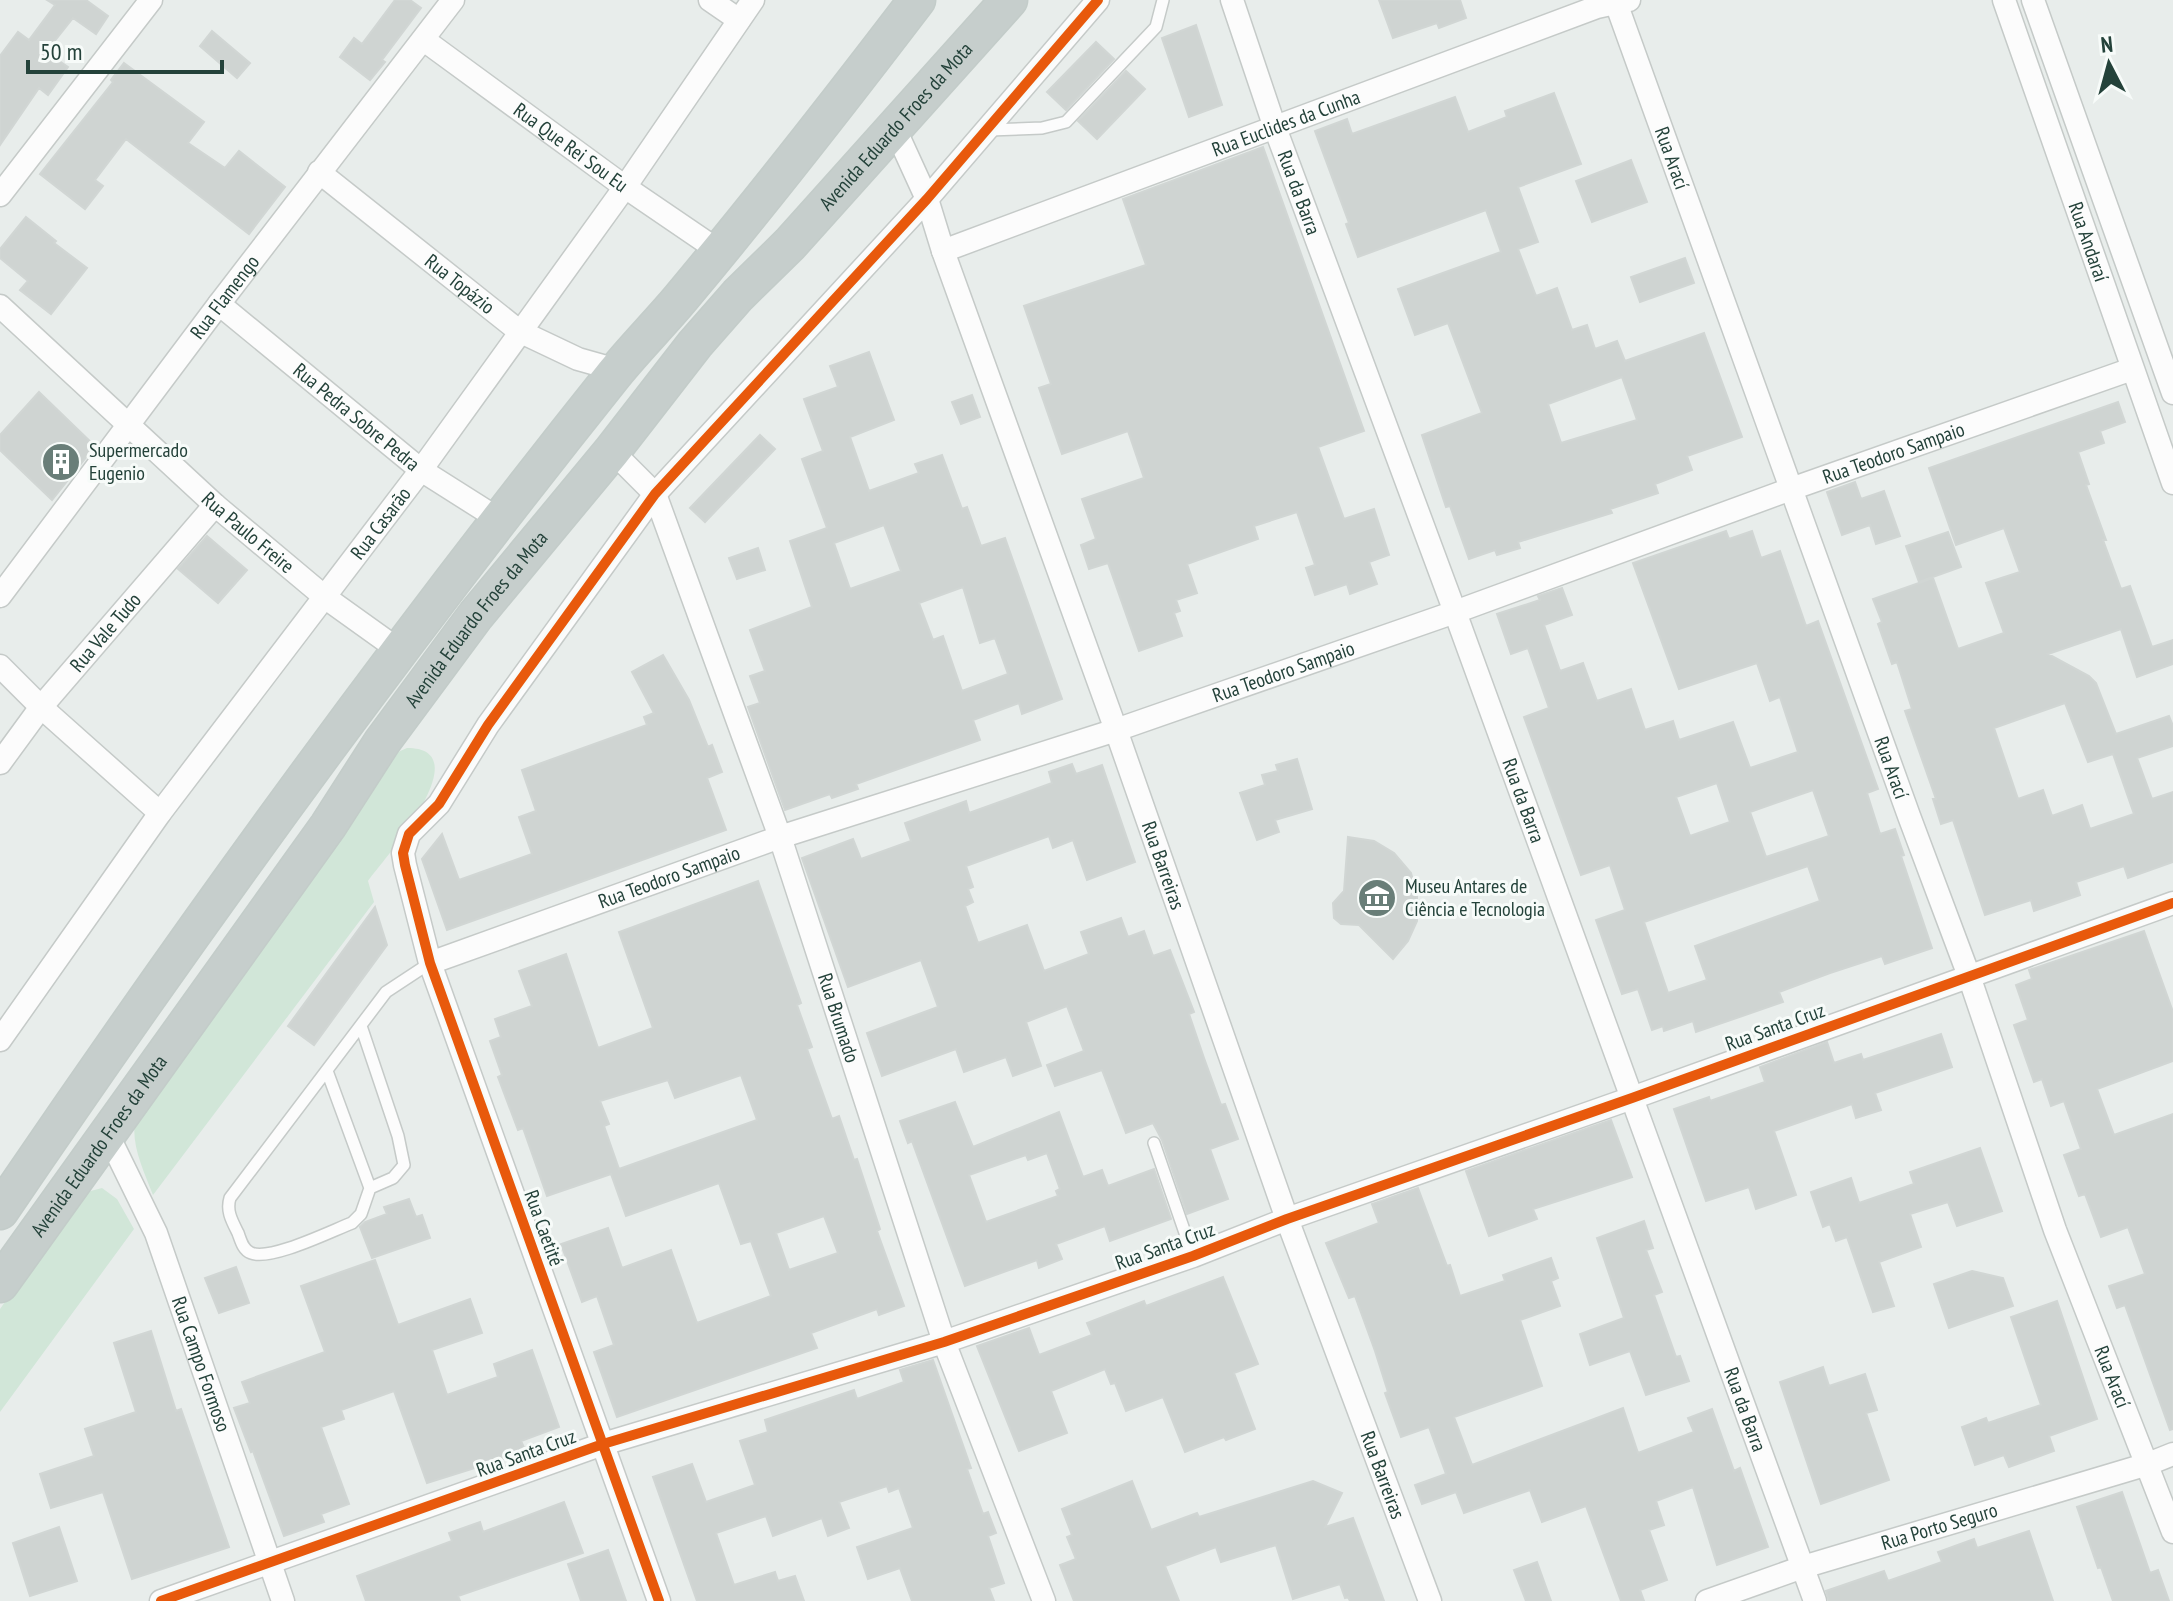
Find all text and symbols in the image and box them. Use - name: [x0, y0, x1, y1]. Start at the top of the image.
- scale bar: [28, 24, 222, 74]
- north arrow: [2069, 24, 2149, 104]
- text: N: [2100, 30, 2114, 59]
- text: 50 m: [40, 36, 82, 67]
- street label: Avenida Eduardo Froes da Mota: [813, 37, 978, 216]
- street label: Rua Euclides da Cunha: [1208, 84, 1364, 163]
- street label: Rua Que Rei Sou Eu: [508, 97, 633, 198]
- street label: Rua Arací: [1649, 123, 1695, 193]
- street label: Rua da Barra: [1272, 147, 1327, 238]
- street label: Rua Andaraí: [2063, 198, 2115, 286]
- street label: Rua Topázio: [420, 248, 500, 320]
- street label: Rua Flamengo: [184, 250, 265, 344]
- street label: Rua Pedra Sobre Pedra: [288, 357, 425, 477]
- street label: Rua Teodoro Sampaio: [1819, 416, 1968, 490]
- place label: Supermercado Eugenio: [89, 437, 188, 486]
- building icon: Supermercado Eugenio: [40, 441, 82, 483]
- street label: Rua Casarão: [345, 482, 416, 565]
- street label: Rua Paulo Freire: [196, 486, 300, 579]
- street label: Avenida Eduardo Froes da Mota: [399, 525, 553, 713]
- street label: Rua Vale Tudo: [64, 587, 147, 677]
- street label: Rua Teodoro Sampaio: [1209, 635, 1358, 708]
- street label: Rua Arací: [1868, 733, 1915, 803]
- street label: Rua da Barra: [1496, 755, 1551, 846]
- street label: Rua Barreiras: [1136, 818, 1191, 913]
- street label: Rua Teodoro Sampaio: [595, 840, 743, 914]
- place label: Museu Antares de Ciência e Tecnologia: [1405, 873, 1545, 922]
- museum icon: Museu Antares de Ciência e Tecnologia: [1356, 877, 1398, 919]
- street label: Rua Brumado: [812, 970, 865, 1066]
- street label: Rua Santa Cruz: [1722, 997, 1828, 1057]
- street label: Avenida Eduardo Froes da Mota: [25, 1050, 173, 1242]
- street label: Rua Caetité: [518, 1186, 570, 1270]
- street label: Rua Santa Cruz: [1112, 1216, 1218, 1276]
- street label: Rua Campo Formoso: [166, 1293, 237, 1435]
- street label: Rua Arací: [2089, 1342, 2136, 1412]
- street label: Rua da Barra: [1718, 1364, 1772, 1455]
- street label: Rua Santa Cruz: [473, 1423, 579, 1483]
- street label: Rua Barreiras: [1355, 1427, 1411, 1523]
- street label: Rua Porto Seguro: [1878, 1497, 2000, 1556]

